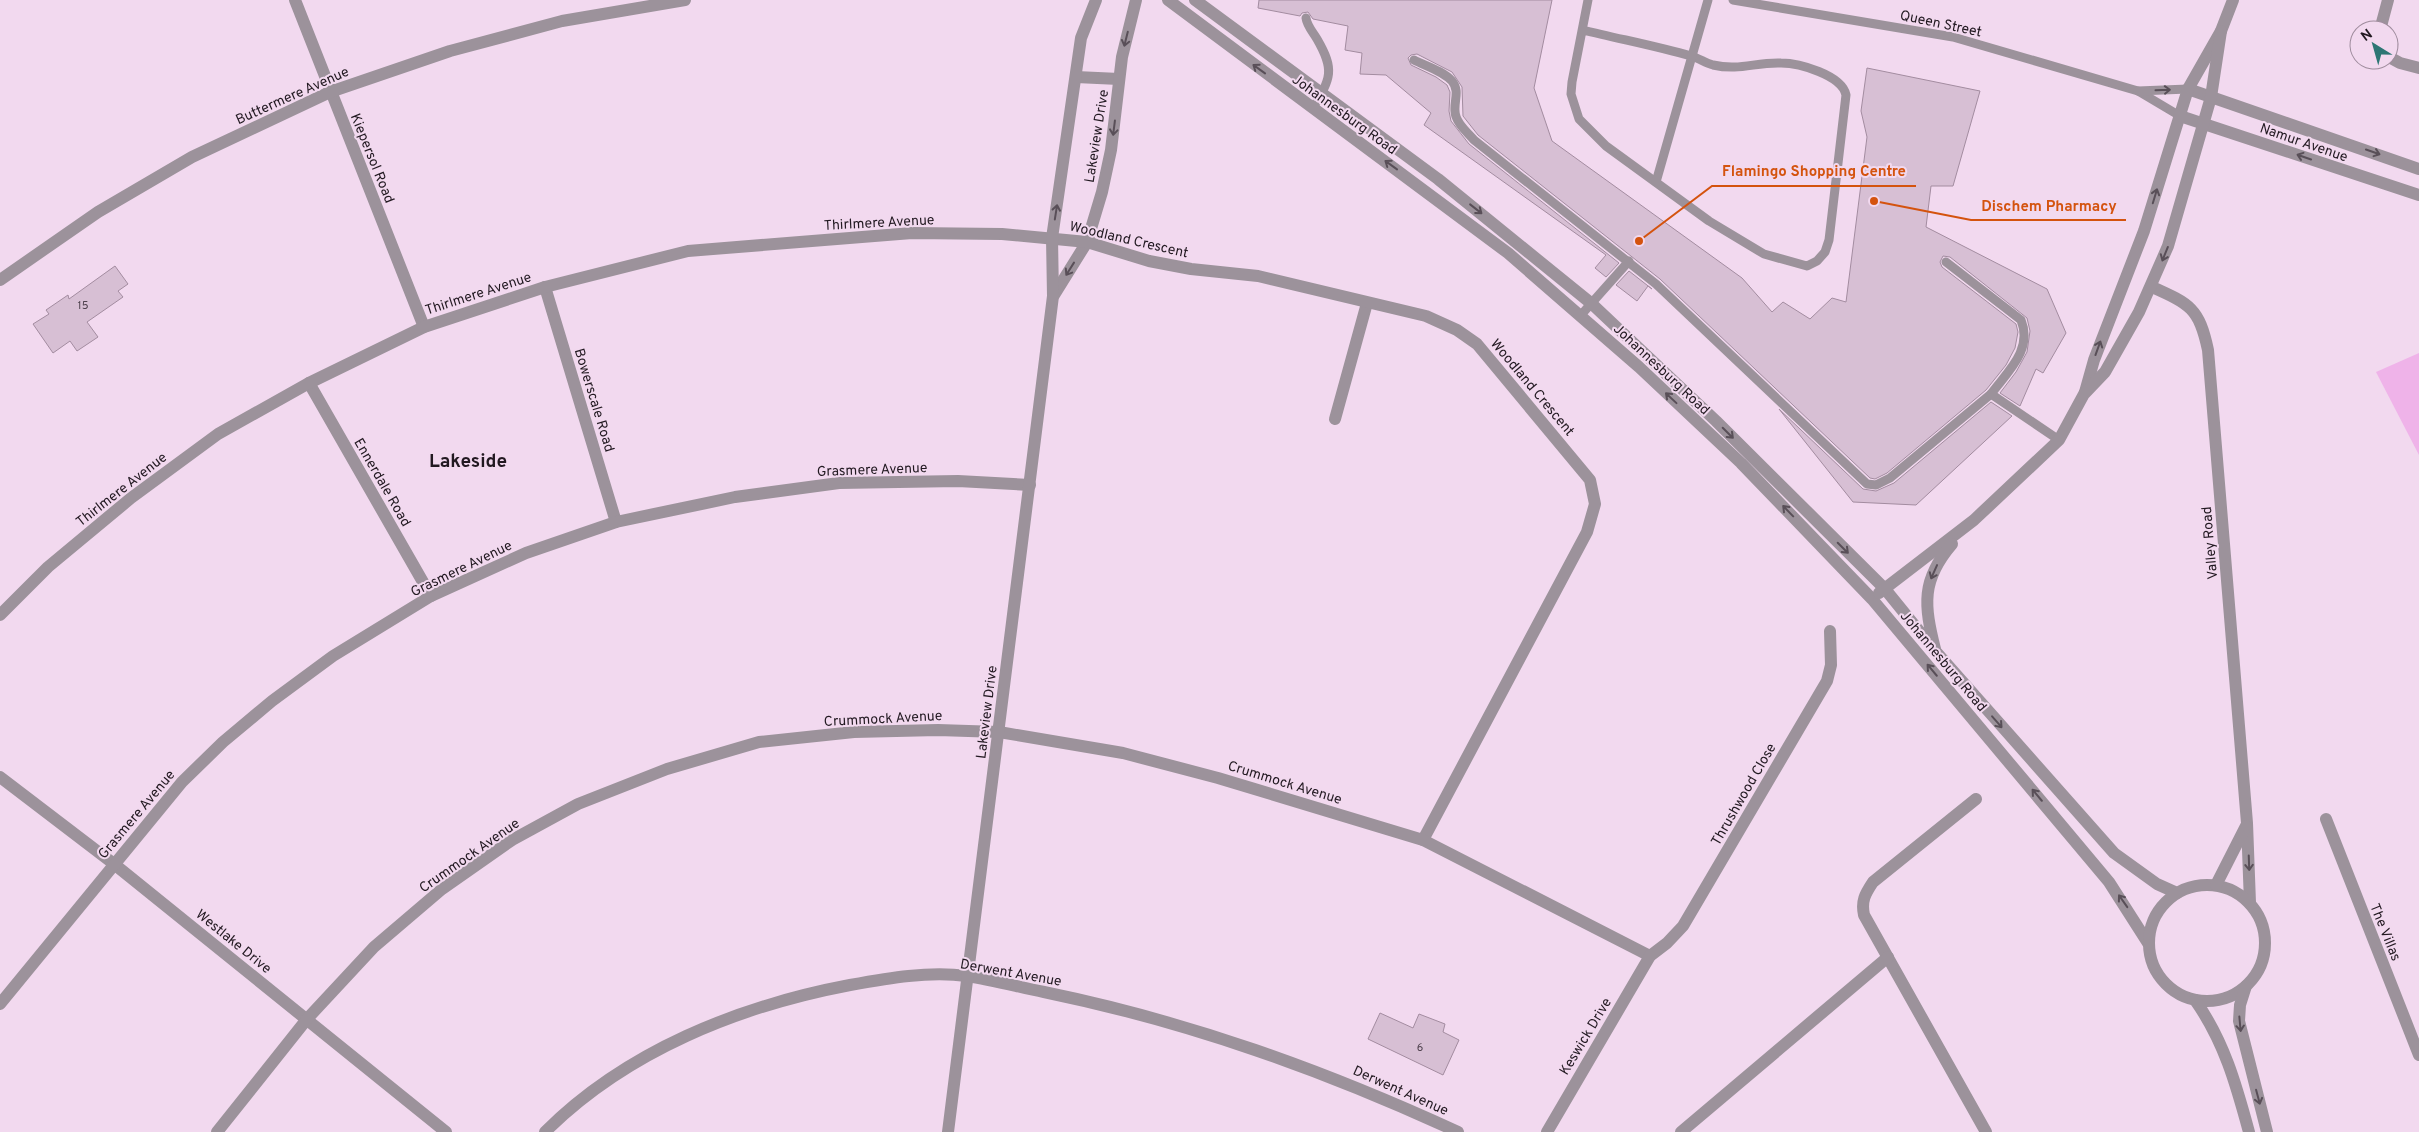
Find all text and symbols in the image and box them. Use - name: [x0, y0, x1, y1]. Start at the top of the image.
- street label: Queen Street: [1898, 8, 1983, 41]
- north arrow: [2349, 20, 2399, 70]
- text: N: [2358, 26, 2376, 46]
- one-way arrow: [1121, 31, 1130, 47]
- street label: Buttermere Avenue: [233, 64, 352, 129]
- one-way arrow: [1253, 64, 1266, 75]
- street label: Johannesburg Road: [1288, 71, 1400, 159]
- one-way arrow: [2155, 85, 2171, 95]
- street label: Lakeview Drive: [1082, 88, 1113, 184]
- street label: Kiepersol Road: [346, 111, 397, 206]
- one-way arrow: [1109, 120, 1119, 136]
- street label: Namur Avenue: [2257, 120, 2350, 166]
- one-way arrow: [2364, 147, 2380, 157]
- one-way arrow: [2296, 152, 2312, 161]
- callout: Flamingo Shopping Centre: [1712, 156, 1916, 186]
- one-way arrow: [1384, 160, 1398, 170]
- text: Flamingo Shopping Centre: [1722, 163, 1906, 182]
- one-way arrow: [2151, 188, 2160, 204]
- callout: Dischem Pharmacy: [1971, 190, 2126, 220]
- text: Dischem Pharmacy: [1981, 198, 2117, 217]
- one-way arrow: [1469, 203, 1482, 214]
- one-way arrow: [1052, 204, 1062, 220]
- street label: Thirlmere Avenue: [823, 212, 935, 235]
- street label: Woodland Crescent: [1068, 219, 1190, 262]
- one-way arrow: [2160, 246, 2169, 261]
- one-way arrow: [1065, 261, 1075, 275]
- street label: Thirlmere Avenue: [423, 269, 534, 320]
- house number: 15: [78, 299, 89, 313]
- street label: Johannesburg Road: [1609, 321, 1713, 419]
- street label: Woodland Crescent: [1486, 336, 1577, 440]
- one-way arrow: [2094, 341, 2103, 356]
- street label: Bowerscale Road: [570, 347, 617, 454]
- one-way arrow: [1665, 392, 1677, 404]
- one-way arrow: [1722, 427, 1735, 439]
- street label: Ennerdale Road: [349, 435, 414, 530]
- street label: Thirlmere Avenue: [73, 449, 171, 531]
- district label: Lakeside: [429, 450, 507, 474]
- street label: Grasmere Avenue: [816, 460, 928, 481]
- one-way arrow: [1782, 505, 1794, 517]
- street label: Valley Road: [2199, 506, 2222, 580]
- street label: Grasmere Avenue: [408, 537, 515, 601]
- one-way arrow: [1837, 542, 1849, 554]
- one-way arrow: [1928, 564, 1938, 579]
- street label: Johannesburg Road: [1896, 608, 1990, 716]
- street label: Lakeview Drive: [973, 664, 1002, 760]
- one-way arrow: [1927, 664, 1938, 677]
- street label: Crummock Avenue: [823, 708, 943, 731]
- one-way arrow: [1991, 716, 2003, 729]
- street label: Thrushwood Close: [1708, 741, 1780, 849]
- street label: Crummock Avenue: [1225, 758, 1344, 809]
- street label: Grasmere Avenue: [95, 767, 179, 863]
- one-way arrow: [2031, 789, 2042, 802]
- street label: Crummock Avenue: [416, 815, 523, 897]
- one-way arrow: [2244, 855, 2253, 871]
- one-way arrow: [2118, 895, 2128, 909]
- street label: The Villas: [2365, 901, 2404, 964]
- street label: Westlake Drive: [192, 907, 274, 978]
- street label: Derwent Avenue: [959, 956, 1063, 991]
- street label: Keswick Drive: [1557, 995, 1616, 1079]
- one-way arrow: [2235, 1015, 2245, 1031]
- house number: 6: [1417, 1041, 1423, 1055]
- street label: Derwent Avenue: [1350, 1063, 1451, 1120]
- one-way arrow: [2254, 1088, 2263, 1104]

